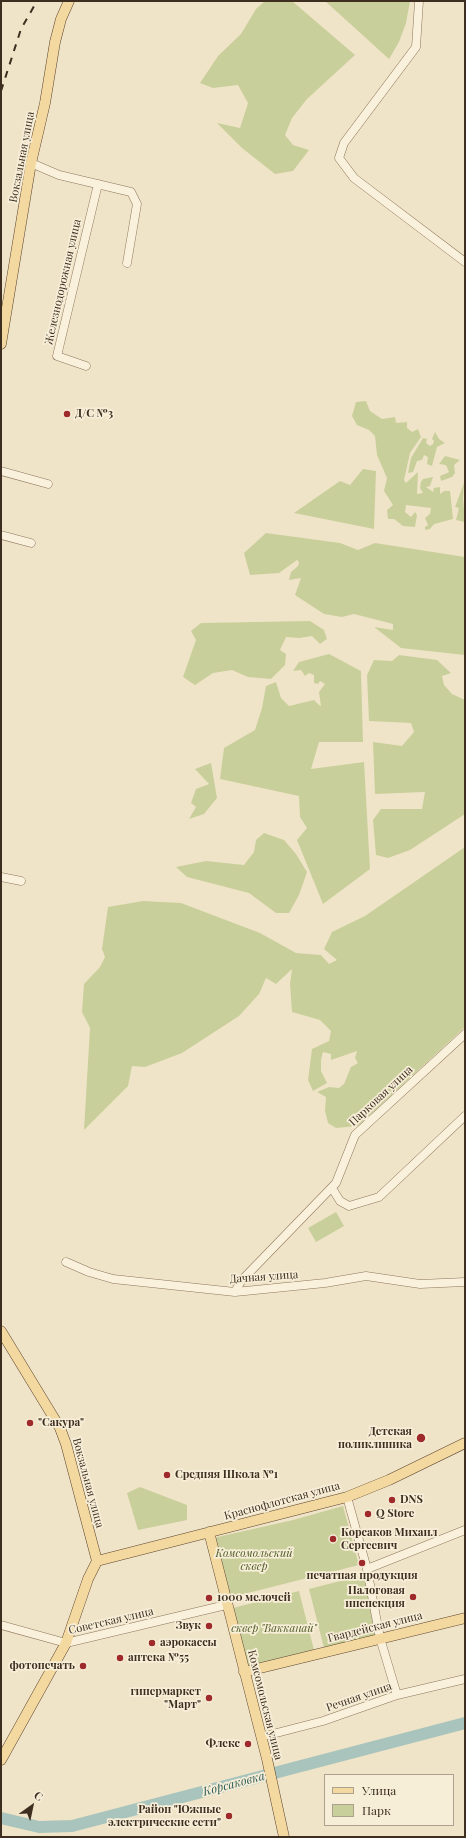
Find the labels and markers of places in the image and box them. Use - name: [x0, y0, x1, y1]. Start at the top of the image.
- place label: Д/С №3: [75, 407, 113, 421]
- marker: Д/С №3: [62, 409, 72, 419]
- place label: "Сакура": [38, 1416, 84, 1430]
- marker: "Сакура": [25, 1418, 35, 1428]
- place label: Детская поликлиника: [338, 1425, 412, 1451]
- marker: Детская поликлиника: [415, 1432, 427, 1444]
- place label: Средняя Школа №1: [175, 1468, 278, 1482]
- marker: Средняя Школа №1: [162, 1470, 172, 1480]
- place label: DNS: [400, 1493, 423, 1507]
- marker: DNS: [387, 1495, 397, 1505]
- place label: Q Store: [376, 1507, 414, 1521]
- marker: Q Store: [363, 1509, 373, 1519]
- place label: Корсаков Михаил Сергеевич: [341, 1526, 437, 1552]
- marker: Корсаков Михаил Сергеевич: [328, 1534, 338, 1544]
- marker: печатная продукция: [357, 1558, 367, 1568]
- place label: печатная продукция: [306, 1569, 418, 1583]
- place label: Налоговая инспекция: [345, 1584, 405, 1610]
- place label: 1000 мелочей: [217, 1591, 291, 1605]
- marker: Налоговая инспекция: [408, 1592, 418, 1602]
- marker: 1000 мелочей: [204, 1593, 214, 1603]
- place label: Звук: [176, 1619, 201, 1633]
- marker: Звук: [204, 1621, 214, 1631]
- place label: аэрокассы: [160, 1636, 217, 1650]
- marker: аэрокассы: [147, 1638, 157, 1648]
- place label: аптека №55: [128, 1651, 189, 1665]
- marker: аптека №55: [115, 1653, 125, 1663]
- place label: фотопечать: [10, 1659, 75, 1673]
- marker: фотопечать: [78, 1661, 88, 1671]
- place label: гипермаркет "Март": [130, 1685, 201, 1711]
- marker: гипермаркет "Март": [204, 1693, 214, 1703]
- place label: Флекс: [206, 1737, 240, 1751]
- marker: Флекс: [243, 1739, 253, 1749]
- place label: Район "Южные электрические сети": [108, 1803, 221, 1829]
- marker: Район "Южные электрические сети": [224, 1811, 234, 1821]

